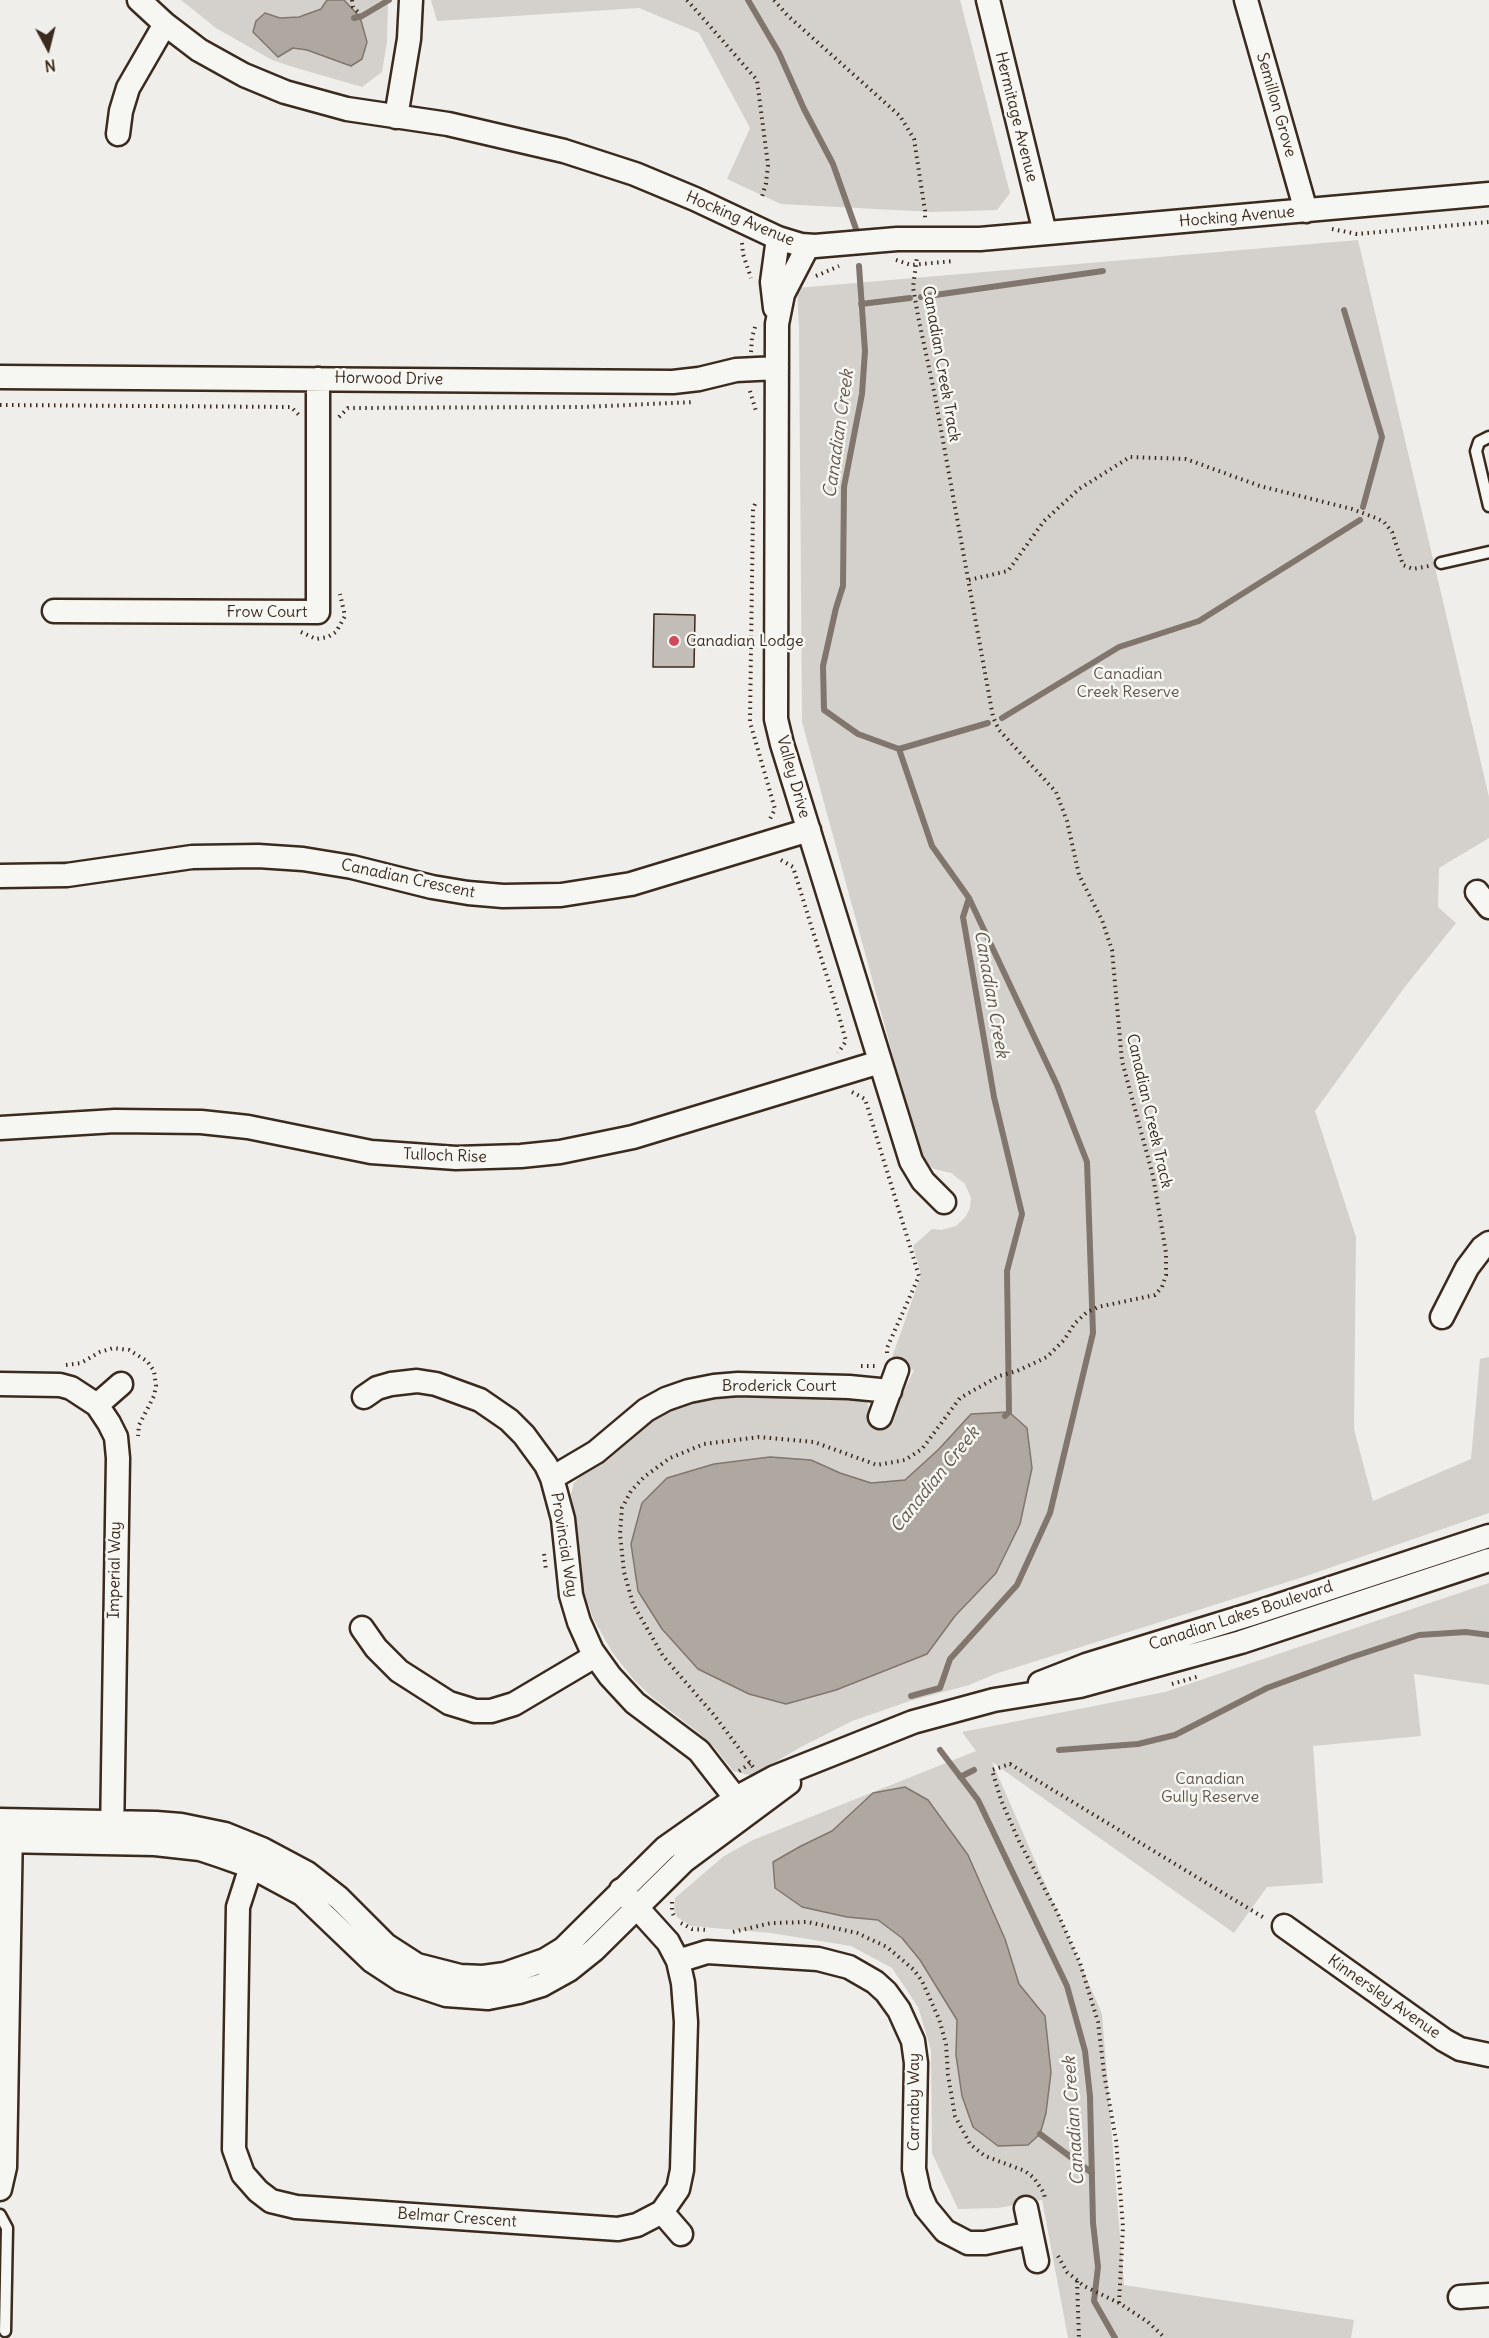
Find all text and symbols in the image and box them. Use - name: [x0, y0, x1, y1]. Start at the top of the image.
- north arrow: [18, 18, 78, 78]
- street label: Hermitage Avenue: [991, 50, 1041, 184]
- street label: Semillon Grove: [1252, 51, 1300, 159]
- text: N: [43, 55, 57, 76]
- street label: Hocking Avenue: [683, 188, 797, 250]
- street label: Hocking Avenue: [1178, 202, 1296, 232]
- street label: Canadian Creek Track: [918, 285, 964, 443]
- street label: Horwood Drive: [335, 368, 443, 390]
- water label: Canadian Creek: [819, 368, 859, 500]
- street label: Frow Court: [227, 602, 307, 622]
- place label: Canadian Lodge: [686, 631, 804, 651]
- marker: Canadian Lodge: [667, 634, 681, 648]
- park label: Canadian Creek Reserve: [1077, 664, 1179, 702]
- street label: Valley Drive: [772, 733, 814, 821]
- street label: Canadian Crescent: [339, 855, 477, 903]
- water label: Canadian Creek: [969, 928, 1013, 1060]
- street label: Canadian Creek Track: [1122, 1032, 1176, 1190]
- street label: Tulloch Rise: [403, 1145, 487, 1167]
- street label: Broderick Court: [722, 1376, 836, 1396]
- water label: Canadian Creek: [886, 1423, 984, 1537]
- street label: Provincial Way: [546, 1491, 582, 1599]
- street label: Imperial Way: [105, 1521, 125, 1619]
- street label: Canadian Lakes Boulevard: [1147, 1577, 1335, 1655]
- park label: Canadian Gully Reserve: [1161, 1769, 1259, 1807]
- street label: Kinnersley Avenue: [1324, 1951, 1444, 2043]
- street label: Carnaby Way: [904, 2053, 924, 2151]
- water label: Canadian Creek: [1059, 2056, 1089, 2186]
- street label: Belmar Crescent: [397, 2204, 517, 2232]

